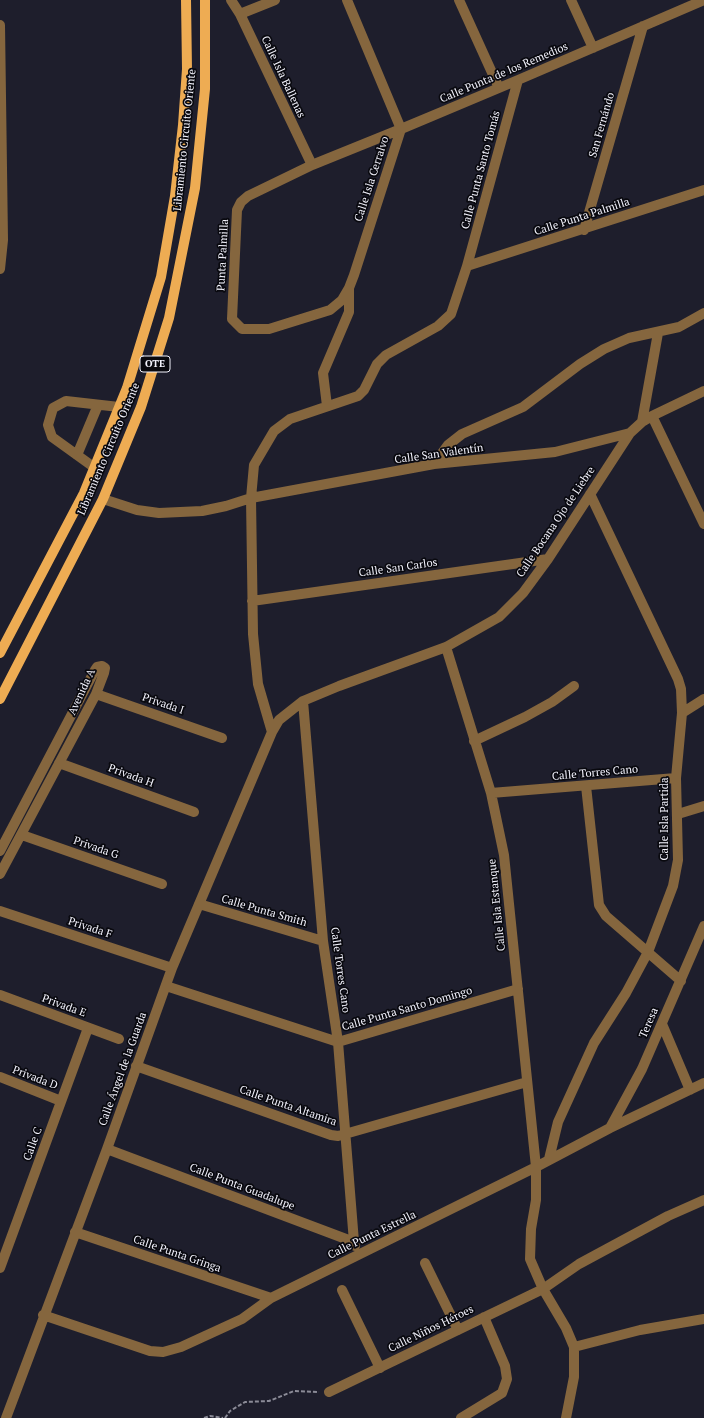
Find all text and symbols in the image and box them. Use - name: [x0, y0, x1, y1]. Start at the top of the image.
- street label: Calle Isla Ballenas: [258, 34, 308, 120]
- street label: Calle Punta de los Remedios: [438, 40, 570, 106]
- street label: Libramiento Circuito Oriente: [171, 69, 199, 211]
- street label: San Fernándo: [586, 91, 618, 159]
- street label: Calle Punta Santo Tomás: [459, 109, 503, 231]
- street label: Calle Isla Cerralvo: [352, 135, 392, 223]
- street label: Calle Punta Palmilla: [533, 195, 631, 239]
- street label: Punta Palmilla: [215, 219, 231, 291]
- road number: OTE: [140, 356, 170, 372]
- street label: Libramiento Circuito Oriente: [75, 381, 143, 517]
- street label: Calle San Valentín: [394, 441, 484, 467]
- street label: Calle Bocana Ojo de Liebre: [514, 464, 598, 580]
- street label: Calle San Carlos: [358, 556, 438, 580]
- street label: Avenida A: [66, 667, 98, 717]
- street label: Privada I: [140, 691, 186, 717]
- street label: Privada H: [106, 762, 156, 790]
- street label: Calle Torres Cano: [551, 763, 639, 783]
- street label: Calle Isla Partida: [658, 777, 672, 861]
- street label: Privada G: [72, 834, 120, 862]
- street label: Calle Isla Estanque: [486, 858, 508, 952]
- street label: Calle Punta Smith: [220, 892, 308, 930]
- street label: Privada F: [66, 915, 114, 941]
- street label: Calle Torres Cano: [327, 926, 353, 1014]
- street label: Calle Punta Santo Domingo: [340, 984, 474, 1034]
- street label: Privada E: [40, 992, 88, 1020]
- street label: Teresa: [637, 1006, 661, 1040]
- street label: Calle Ángel de la Guarda: [96, 1010, 150, 1128]
- street label: Privada D: [11, 1063, 59, 1093]
- street label: Calle Punta Altamira: [238, 1083, 338, 1129]
- street label: Calle C: [21, 1126, 45, 1162]
- street label: Calle Punta Guadalupe: [188, 1161, 296, 1213]
- street label: Calle Punta Estrella: [326, 1208, 418, 1262]
- street label: Calle Punta Gringa: [131, 1233, 223, 1275]
- street label: Calle Niños Héroes: [386, 1303, 476, 1355]

